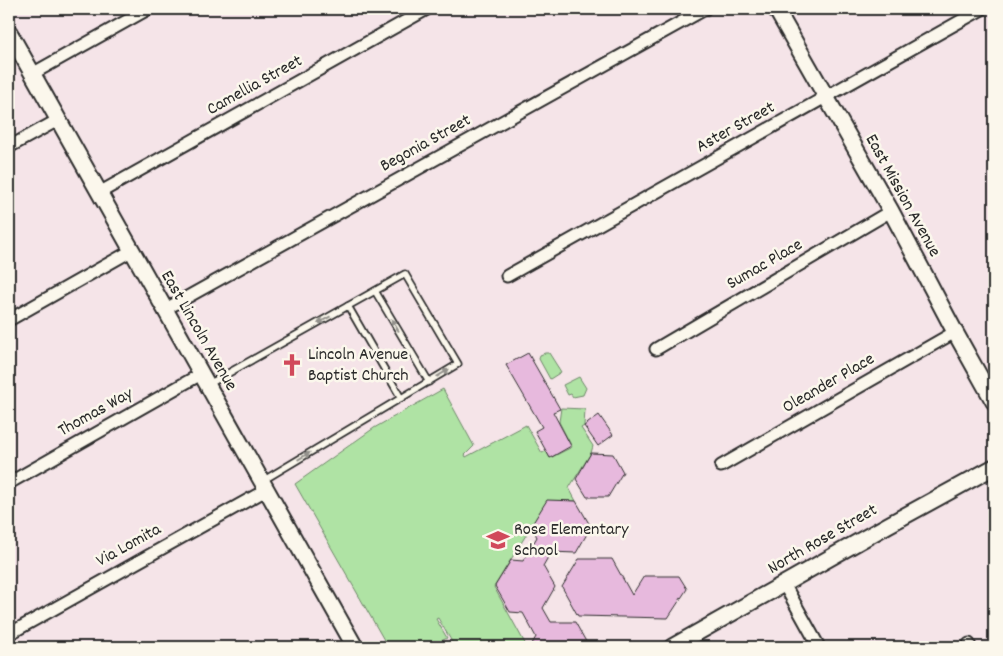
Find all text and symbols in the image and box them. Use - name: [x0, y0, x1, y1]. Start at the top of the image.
- street label: Camellia Street: [203, 49, 308, 123]
- street label: Aster Street: [692, 96, 780, 160]
- street label: Begonia Street: [376, 109, 476, 179]
- street label: East Mission Avenue: [858, 130, 946, 262]
- street label: Sumac Place: [722, 233, 808, 297]
- street label: East Lincoln Avenue: [153, 266, 243, 396]
- one-way arrow: [318, 315, 331, 324]
- one-way arrow: [391, 318, 400, 331]
- place label: Lincoln Avenue Baptist Church: [308, 343, 409, 389]
- street label: Oleander Place: [778, 348, 880, 420]
- church icon: Lincoln Avenue Baptist Church: [279, 352, 305, 378]
- one-way arrow: [437, 369, 450, 378]
- street label: Thomas Way: [54, 382, 139, 444]
- one-way arrow: [297, 452, 310, 461]
- street label: North Rose Street: [764, 498, 883, 582]
- street label: Via Lomita: [92, 518, 166, 574]
- place label: Rose Elementary School: [514, 518, 629, 564]
- school or university icon: Rose Elementary School: [485, 527, 511, 553]

